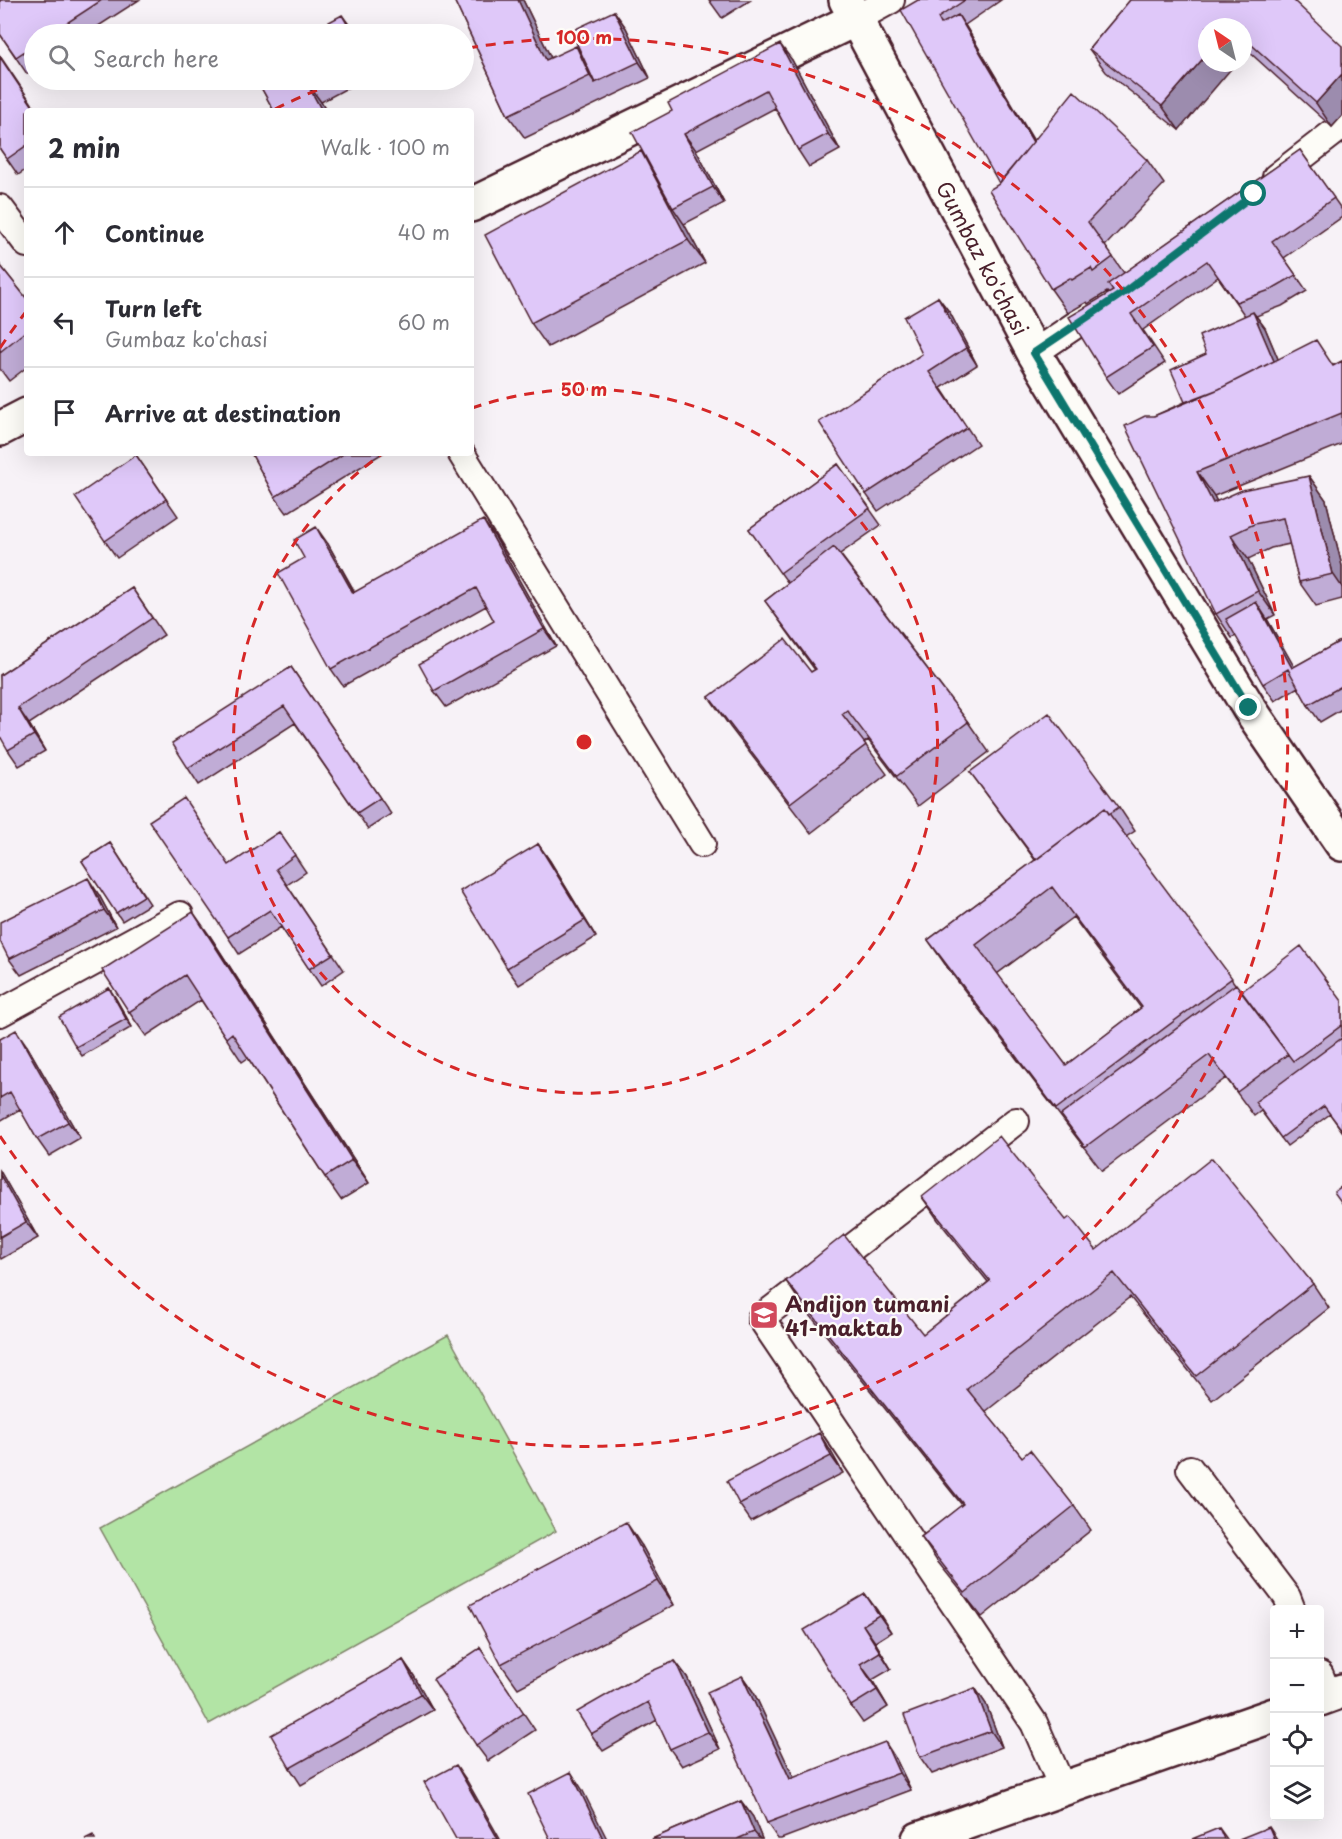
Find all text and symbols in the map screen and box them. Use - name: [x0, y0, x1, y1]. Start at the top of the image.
- north arrow: [1198, 18, 1252, 72]
- text: 100 m: [556, 23, 612, 50]
- search box: [24, 24, 474, 90]
- icon: search: [45, 41, 78, 74]
- text: Search here: [93, 41, 219, 74]
- text: 2 min: [48, 128, 121, 167]
- text: Walk · 100 m: [320, 132, 450, 162]
- street label: Gumbaz ko'chasi: [929, 175, 1038, 341]
- route start: [1240, 180, 1266, 206]
- icon: ahead: [48, 216, 81, 249]
- text: Continue: [105, 216, 204, 249]
- text: 40 m: [398, 217, 450, 247]
- text: Turn left: [105, 291, 202, 324]
- icon: left: [48, 306, 81, 339]
- text: 60 m: [398, 307, 450, 337]
- text: Gumbaz ko'chasi: [105, 324, 268, 354]
- text: 50 m: [561, 375, 607, 402]
- icon: arrive: [48, 396, 81, 429]
- text: Arrive at destination: [105, 396, 341, 429]
- route end: [1235, 694, 1261, 720]
- centre of rings: [574, 732, 594, 752]
- place label: Andijon tumani 41-maktab: [785, 1287, 949, 1343]
- school or university icon: Andijon tumani 41-maktab: [748, 1299, 780, 1331]
- map controls: [1270, 1605, 1324, 1821]
- button: +: [1270, 1605, 1324, 1659]
- button: −: [1270, 1659, 1324, 1713]
- button: locate: [1270, 1713, 1324, 1767]
- button: layers: [1270, 1767, 1324, 1821]

